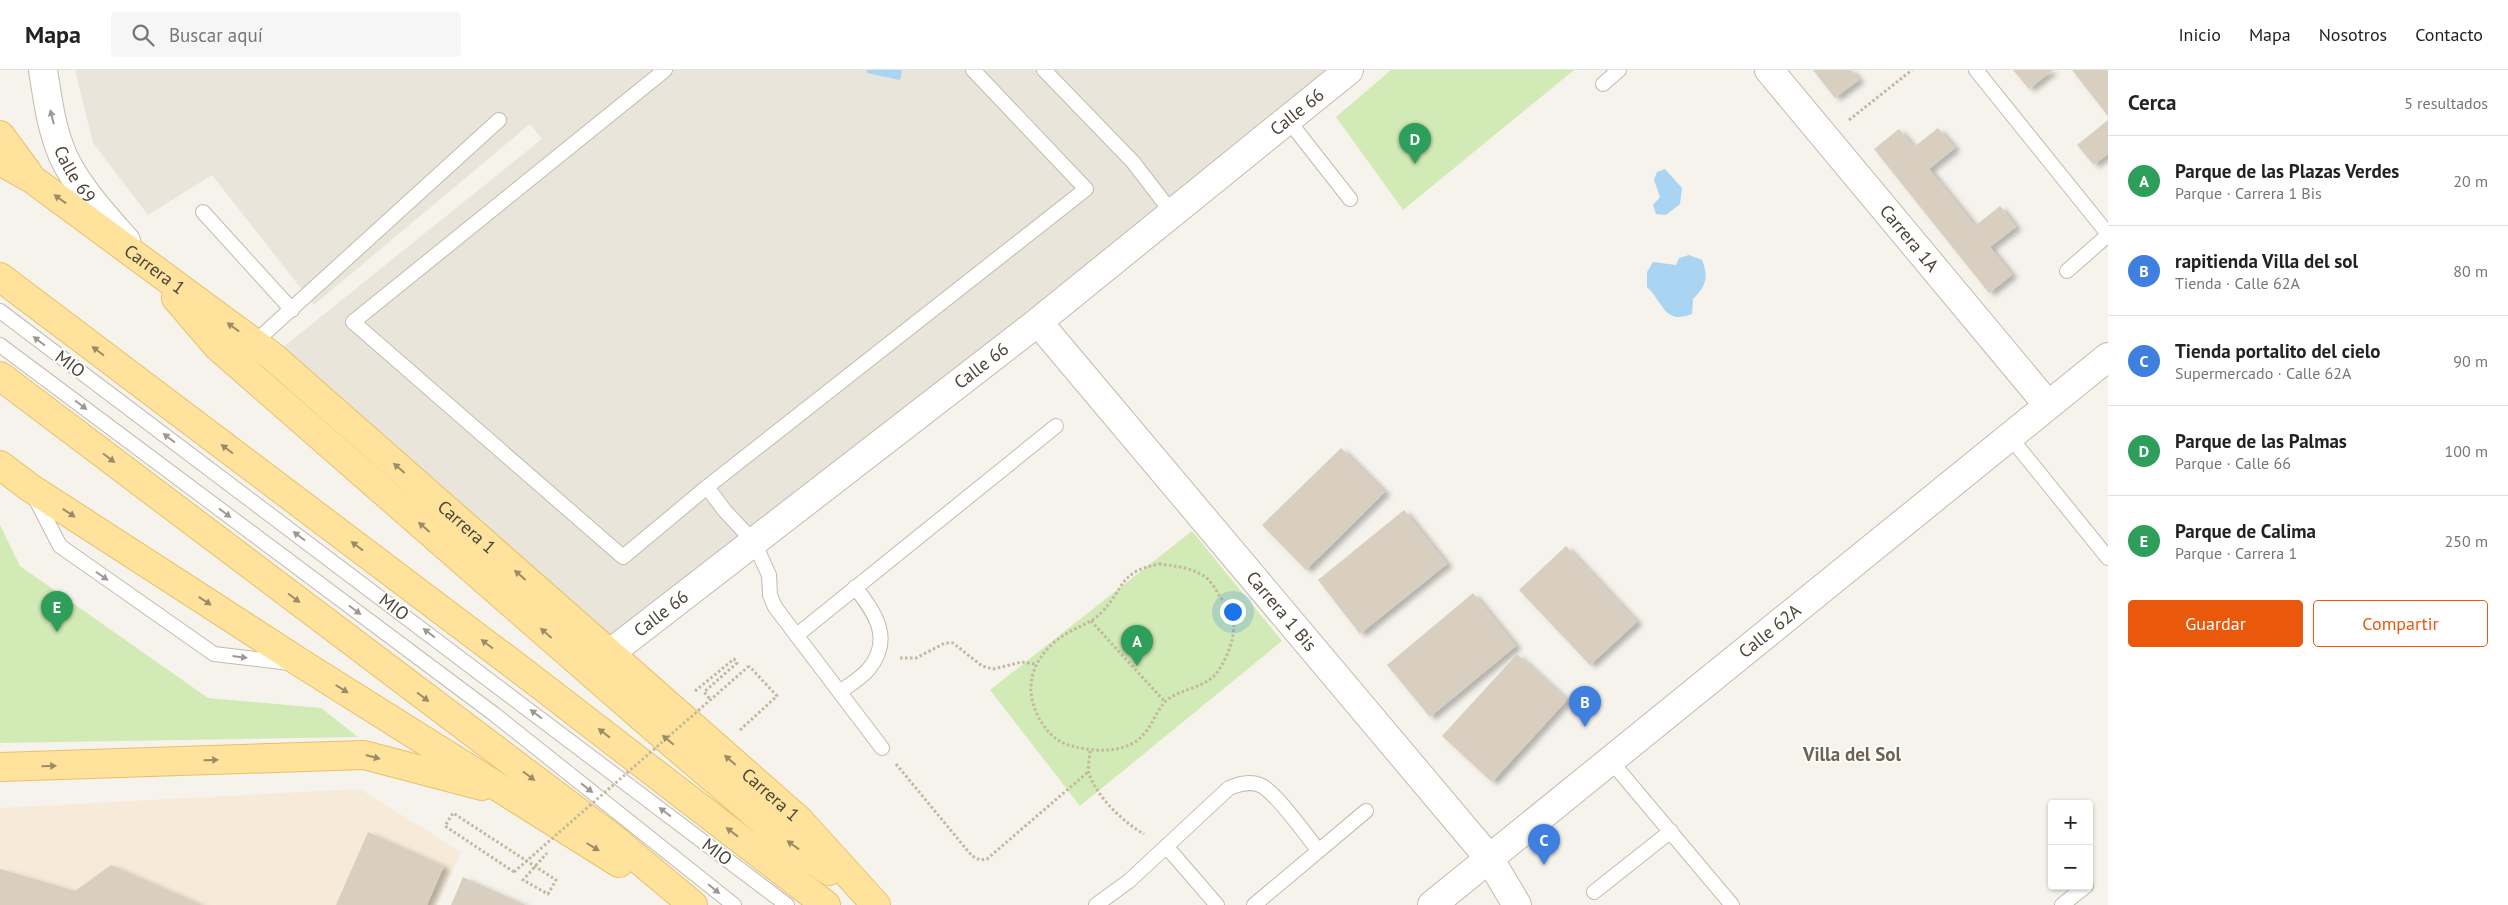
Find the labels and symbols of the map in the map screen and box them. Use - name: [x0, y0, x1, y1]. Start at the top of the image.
- street label: Calle 66: [1265, 83, 1329, 140]
- one-way arrow: [47, 109, 55, 124]
- pin: D: [1399, 123, 1431, 164]
- street label: Calle 69: [49, 142, 101, 207]
- one-way arrow: [53, 194, 67, 204]
- street label: Carrera 1A: [1875, 200, 1944, 277]
- street label: Carrera 1: [120, 239, 190, 299]
- one-way arrow: [226, 322, 240, 332]
- one-way arrow: [33, 335, 46, 346]
- street label: Calle 66: [949, 337, 1013, 394]
- street label: MIO: [51, 345, 90, 382]
- one-way arrow: [91, 346, 105, 356]
- one-way arrow: [74, 400, 87, 411]
- one-way arrow: [162, 433, 176, 443]
- one-way arrow: [221, 443, 234, 454]
- one-way arrow: [102, 453, 116, 463]
- one-way arrow: [392, 462, 405, 473]
- street label: Carrera 1: [433, 495, 501, 559]
- one-way arrow: [62, 508, 76, 517]
- one-way arrow: [218, 508, 232, 518]
- one-way arrow: [417, 521, 430, 532]
- one-way arrow: [292, 531, 306, 541]
- one-way arrow: [351, 541, 364, 552]
- street label: Carrera 1 Bis: [1241, 566, 1322, 656]
- one-way arrow: [515, 569, 527, 581]
- one-way arrow: [95, 571, 109, 581]
- street label: Calle 66: [629, 585, 693, 642]
- street label: MIO: [375, 588, 414, 625]
- pin: E: [41, 591, 73, 632]
- one-way arrow: [287, 593, 300, 604]
- one-way arrow: [199, 596, 212, 606]
- street label: Calle 62A: [1734, 598, 1806, 663]
- your location: [1220, 599, 1246, 625]
- one-way arrow: [348, 605, 361, 616]
- pin: A: [1121, 625, 1153, 666]
- one-way arrow: [423, 628, 436, 639]
- one-way arrow: [539, 628, 552, 639]
- one-way arrow: [480, 639, 494, 649]
- one-way arrow: [232, 653, 248, 661]
- one-way arrow: [336, 684, 349, 693]
- pin: B: [1569, 686, 1601, 727]
- one-way arrow: [416, 691, 429, 702]
- one-way arrow: [530, 708, 543, 719]
- one-way arrow: [597, 728, 610, 739]
- one-way arrow: [662, 735, 675, 746]
- district label: Villa del Sol: [1802, 742, 1901, 766]
- one-way arrow: [366, 753, 381, 761]
- one-way arrow: [724, 755, 736, 766]
- one-way arrow: [203, 756, 219, 764]
- one-way arrow: [41, 761, 57, 769]
- street label: Carrera 1: [737, 763, 805, 826]
- one-way arrow: [522, 771, 536, 781]
- one-way arrow: [580, 782, 593, 793]
- one-way arrow: [658, 807, 672, 817]
- pin: C: [1528, 824, 1560, 865]
- one-way arrow: [726, 827, 739, 838]
- street label: MIO: [698, 833, 737, 870]
- one-way arrow: [786, 840, 800, 850]
- one-way arrow: [587, 842, 600, 851]
- one-way arrow: [707, 883, 720, 894]

